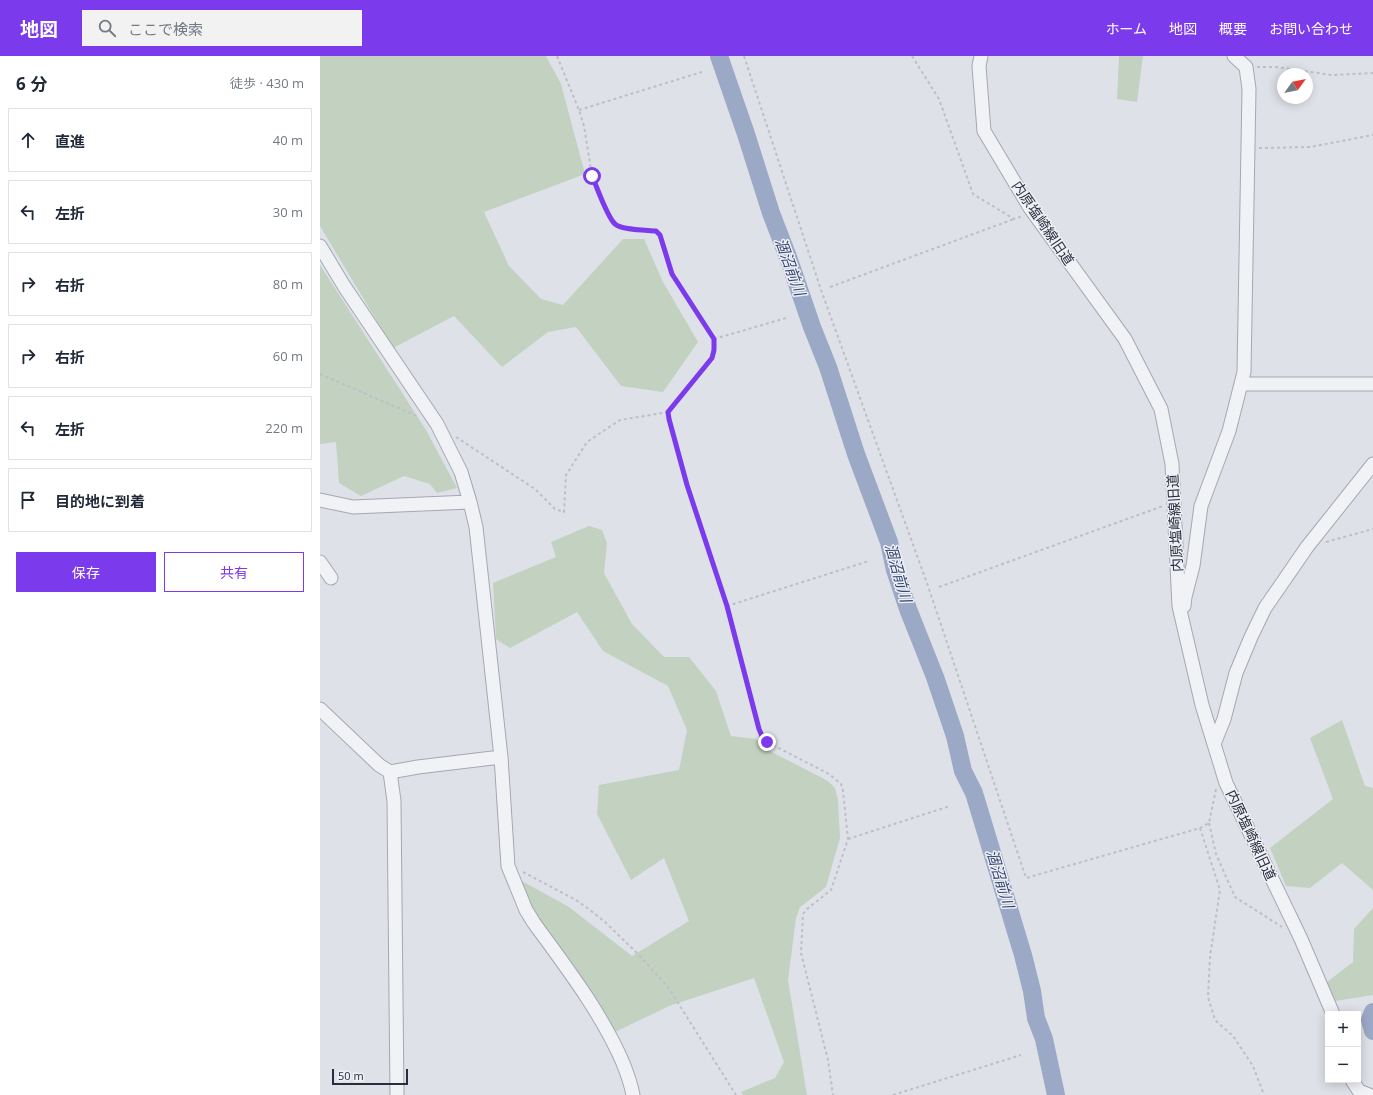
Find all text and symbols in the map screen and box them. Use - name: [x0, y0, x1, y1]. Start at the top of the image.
- search box: [82, 10, 362, 46]
- text: 地図: [20, 16, 58, 42]
- icon: search: [96, 17, 118, 39]
- text: ここで検索: [128, 19, 203, 39]
- text: ホーム: [1105, 19, 1147, 38]
- text: 地図: [1169, 19, 1197, 38]
- text: 概要: [1219, 19, 1247, 38]
- text: お問い合わせ: [1269, 19, 1353, 38]
- north arrow: [1277, 68, 1313, 104]
- text: 6 分: [16, 72, 47, 95]
- text: 徒歩 · 430 m: [230, 74, 304, 92]
- icon: ahead: [17, 129, 39, 151]
- text: 直進: [55, 131, 85, 151]
- text: 40 m: [273, 131, 303, 149]
- route start: [583, 167, 601, 185]
- street label: 内原塩崎線旧道: [1008, 177, 1079, 269]
- icon: left: [17, 201, 39, 223]
- text: 左折: [55, 203, 85, 223]
- text: 30 m: [273, 203, 303, 221]
- water label: 涸沼前川: [771, 235, 811, 300]
- icon: right: [17, 273, 39, 295]
- text: 右折: [55, 275, 85, 295]
- text: 80 m: [273, 275, 303, 293]
- icon: right: [17, 345, 39, 367]
- text: 右折: [55, 347, 85, 367]
- text: 60 m: [273, 347, 303, 365]
- icon: left: [17, 417, 39, 439]
- text: 左折: [55, 419, 85, 439]
- text: 220 m: [265, 419, 303, 437]
- street label: 内原塩崎線旧道: [1162, 474, 1187, 572]
- icon: arrive: [17, 489, 39, 511]
- text: 目的地に到着: [55, 491, 145, 511]
- water label: 涸沼前川: [881, 541, 917, 606]
- button: 保存: [16, 552, 156, 592]
- button: 共有: [164, 552, 304, 592]
- route end: [758, 733, 776, 751]
- street label: 内原塩崎線旧道: [1222, 786, 1281, 883]
- water label: 涸沼前川: [983, 847, 1020, 912]
- map controls: [1325, 1011, 1361, 1083]
- button: +: [1325, 1011, 1361, 1047]
- button: −: [1325, 1047, 1361, 1083]
- scale bar: [332, 1067, 408, 1086]
- text: 50 m: [338, 1068, 364, 1083]

